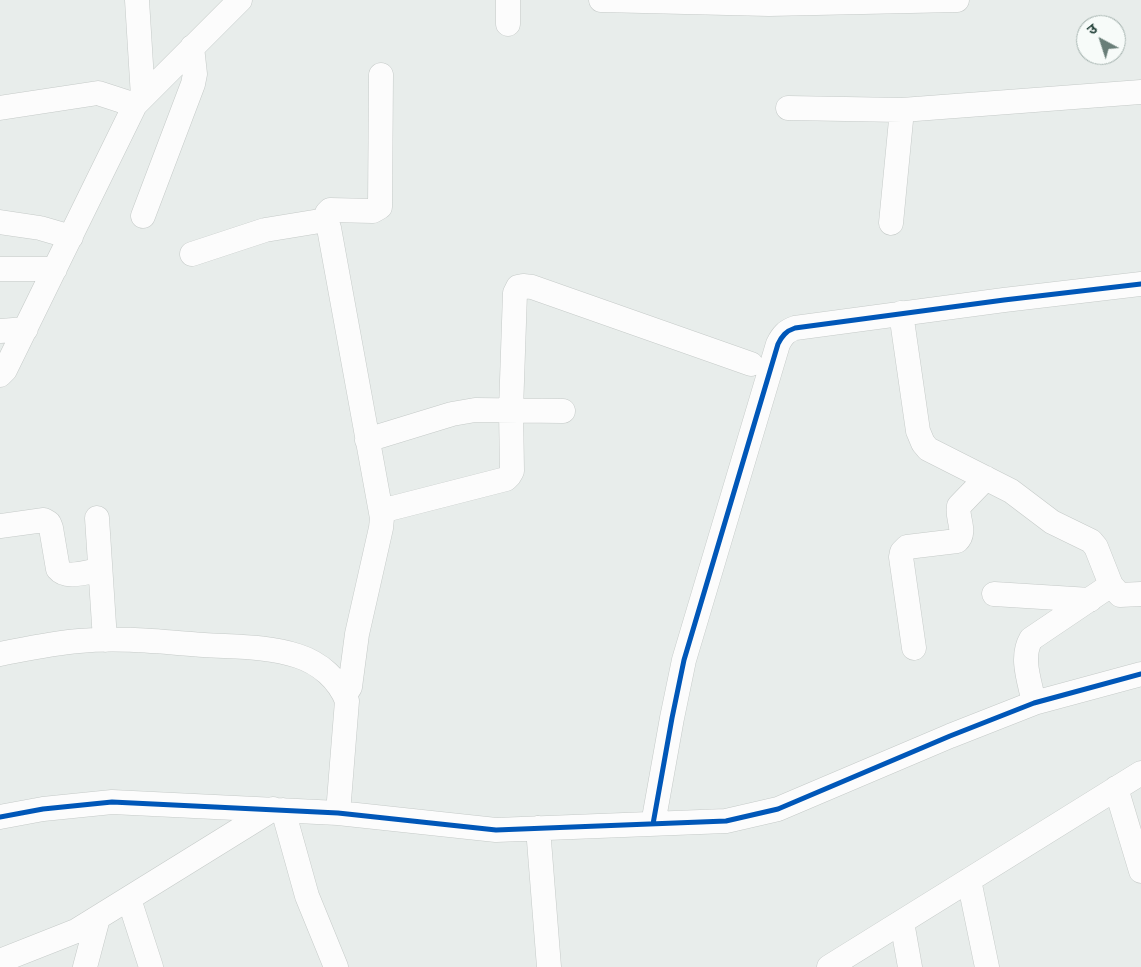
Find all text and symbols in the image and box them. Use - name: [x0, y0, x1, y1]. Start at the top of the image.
- north arrow: [1076, 15, 1126, 65]
- text: उ: [1082, 19, 1101, 39]

